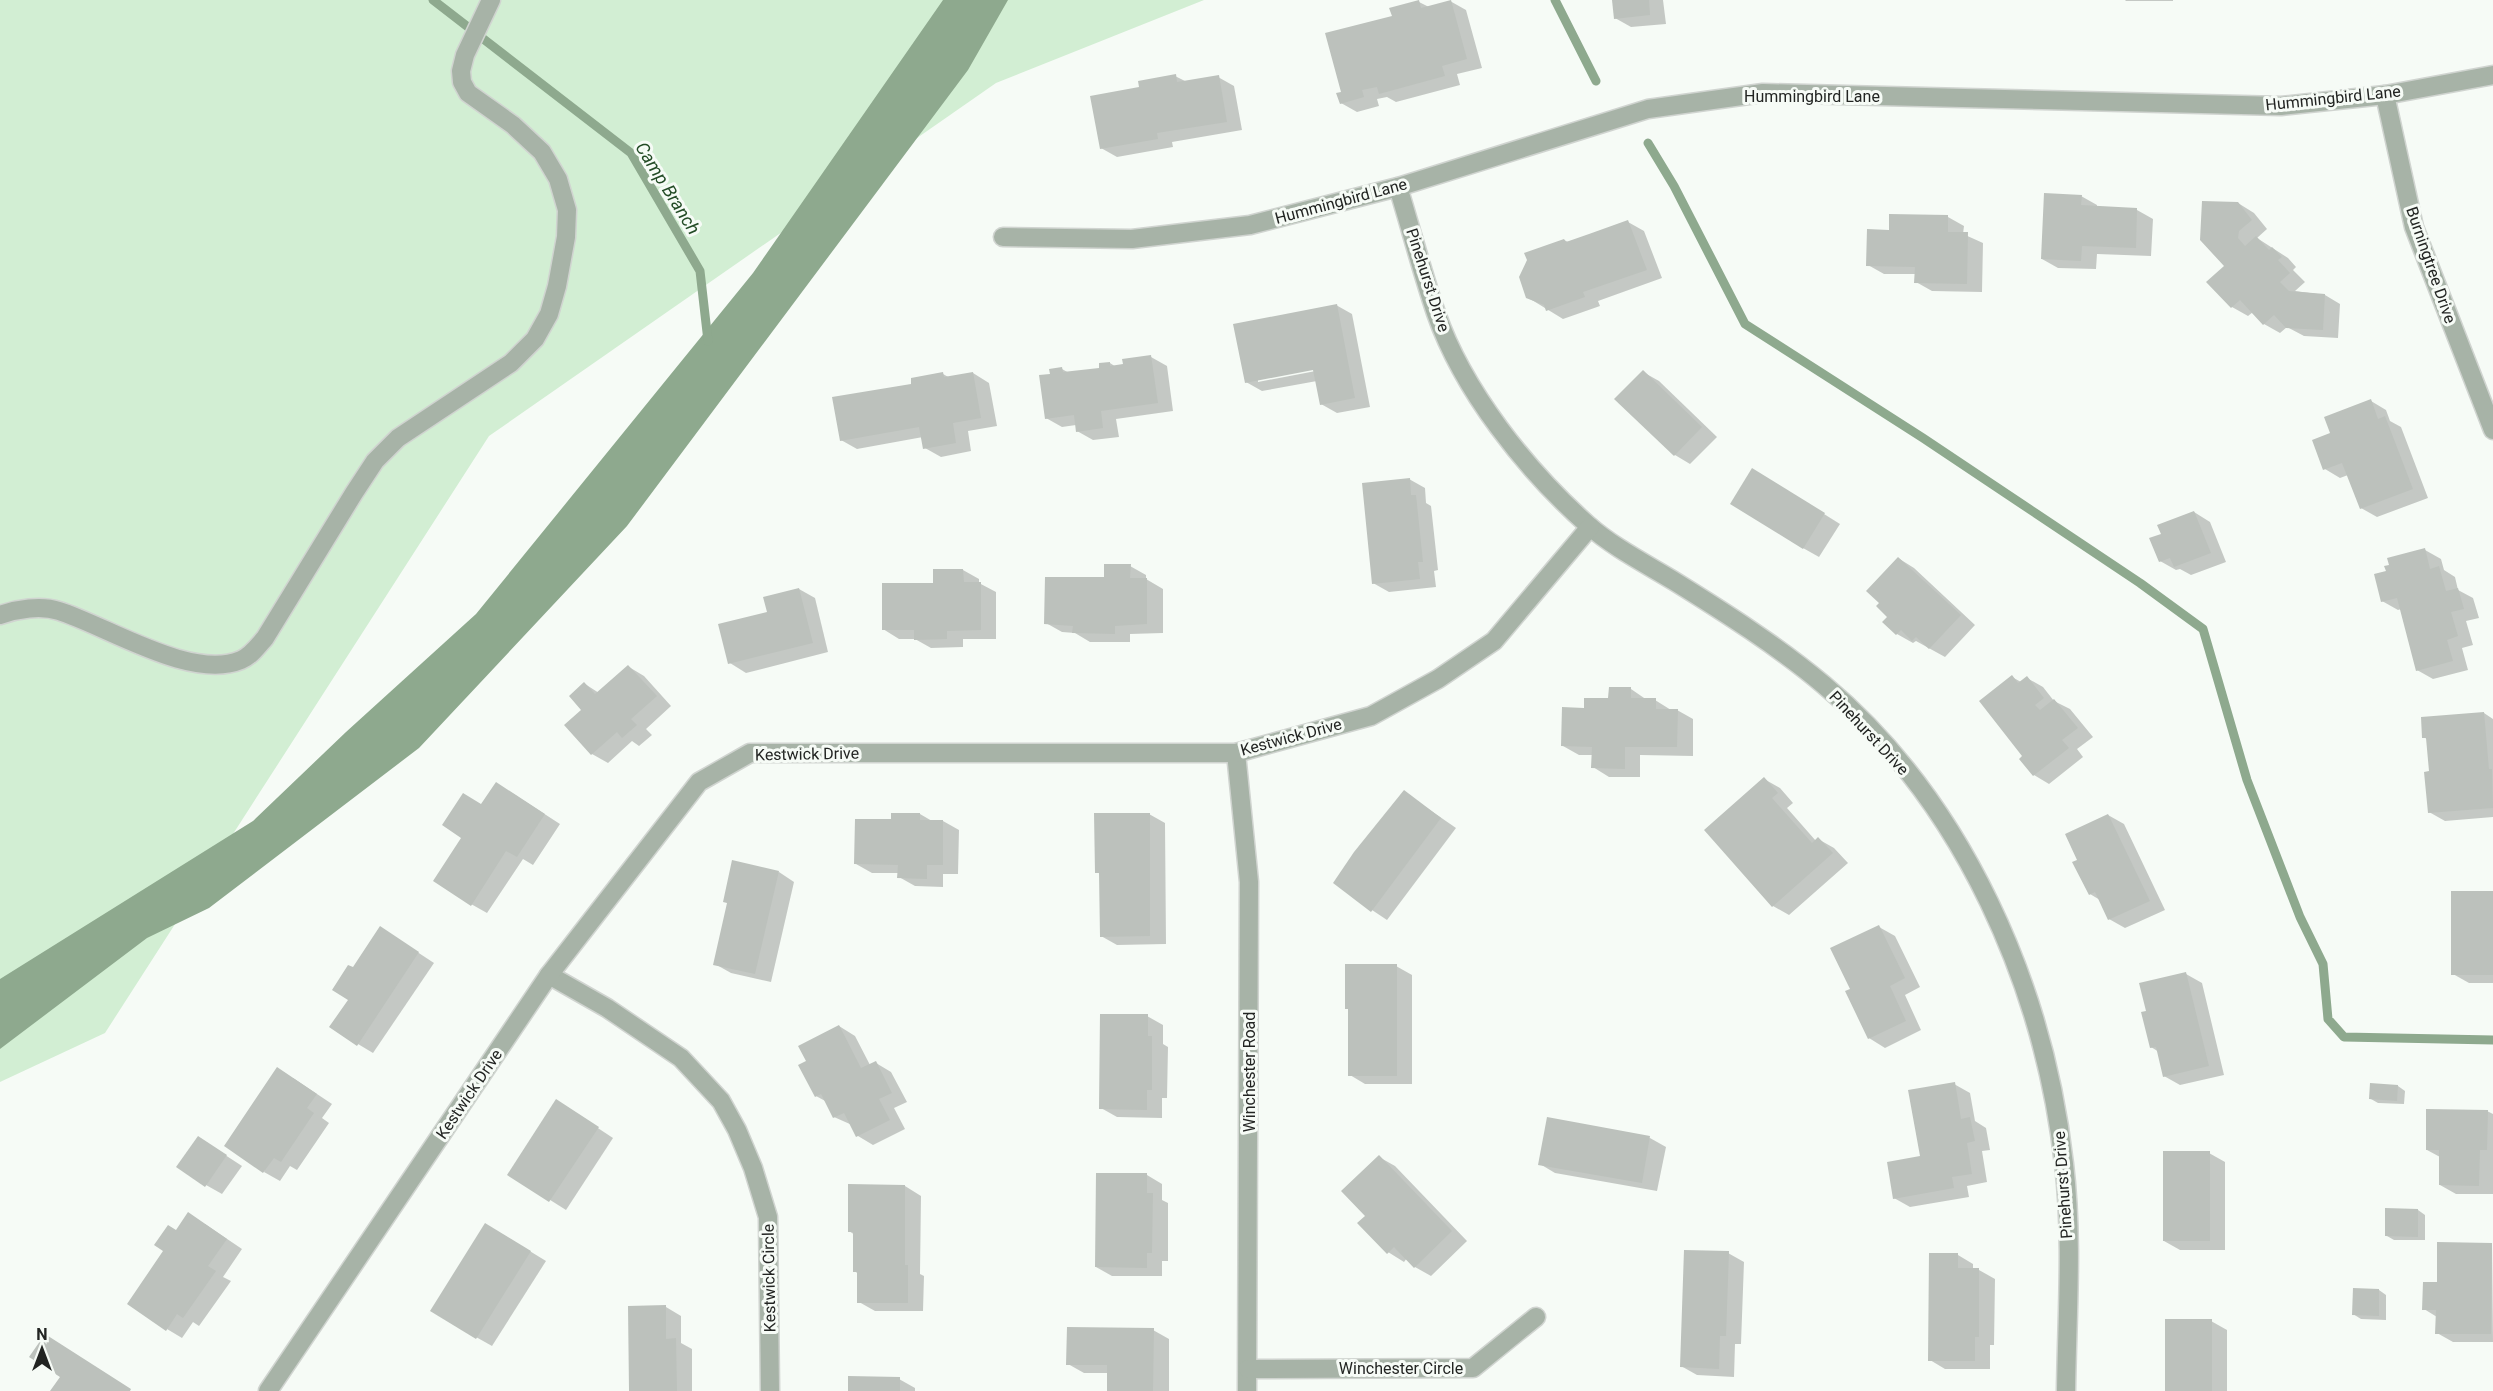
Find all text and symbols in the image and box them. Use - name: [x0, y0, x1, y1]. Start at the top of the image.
- street label: Hummingbird Lane: [2264, 81, 2402, 115]
- street label: Hummingbird Lane: [1744, 87, 1880, 106]
- water label: Camp Branch: [631, 138, 705, 238]
- street label: Hummingbird Lane: [1273, 174, 1409, 228]
- street label: Burningtree Drive: [2402, 204, 2460, 326]
- street label: Pinehurst Drive: [1402, 226, 1454, 334]
- street label: Pinehurst Drive: [1825, 687, 1913, 779]
- street label: Kestwick Drive: [1238, 714, 1344, 760]
- street label: Kestwick Drive: [755, 744, 859, 764]
- street label: Winchester Road: [1240, 1012, 1259, 1132]
- street label: Kestwick Drive: [432, 1046, 506, 1142]
- street label: Pinehurst Drive: [2050, 1131, 2076, 1239]
- street label: Kestwick Circle: [759, 1224, 779, 1332]
- north arrow: [12, 1319, 72, 1379]
- text: N: [36, 1325, 48, 1344]
- street label: Winchester Circle: [1339, 1359, 1463, 1378]

